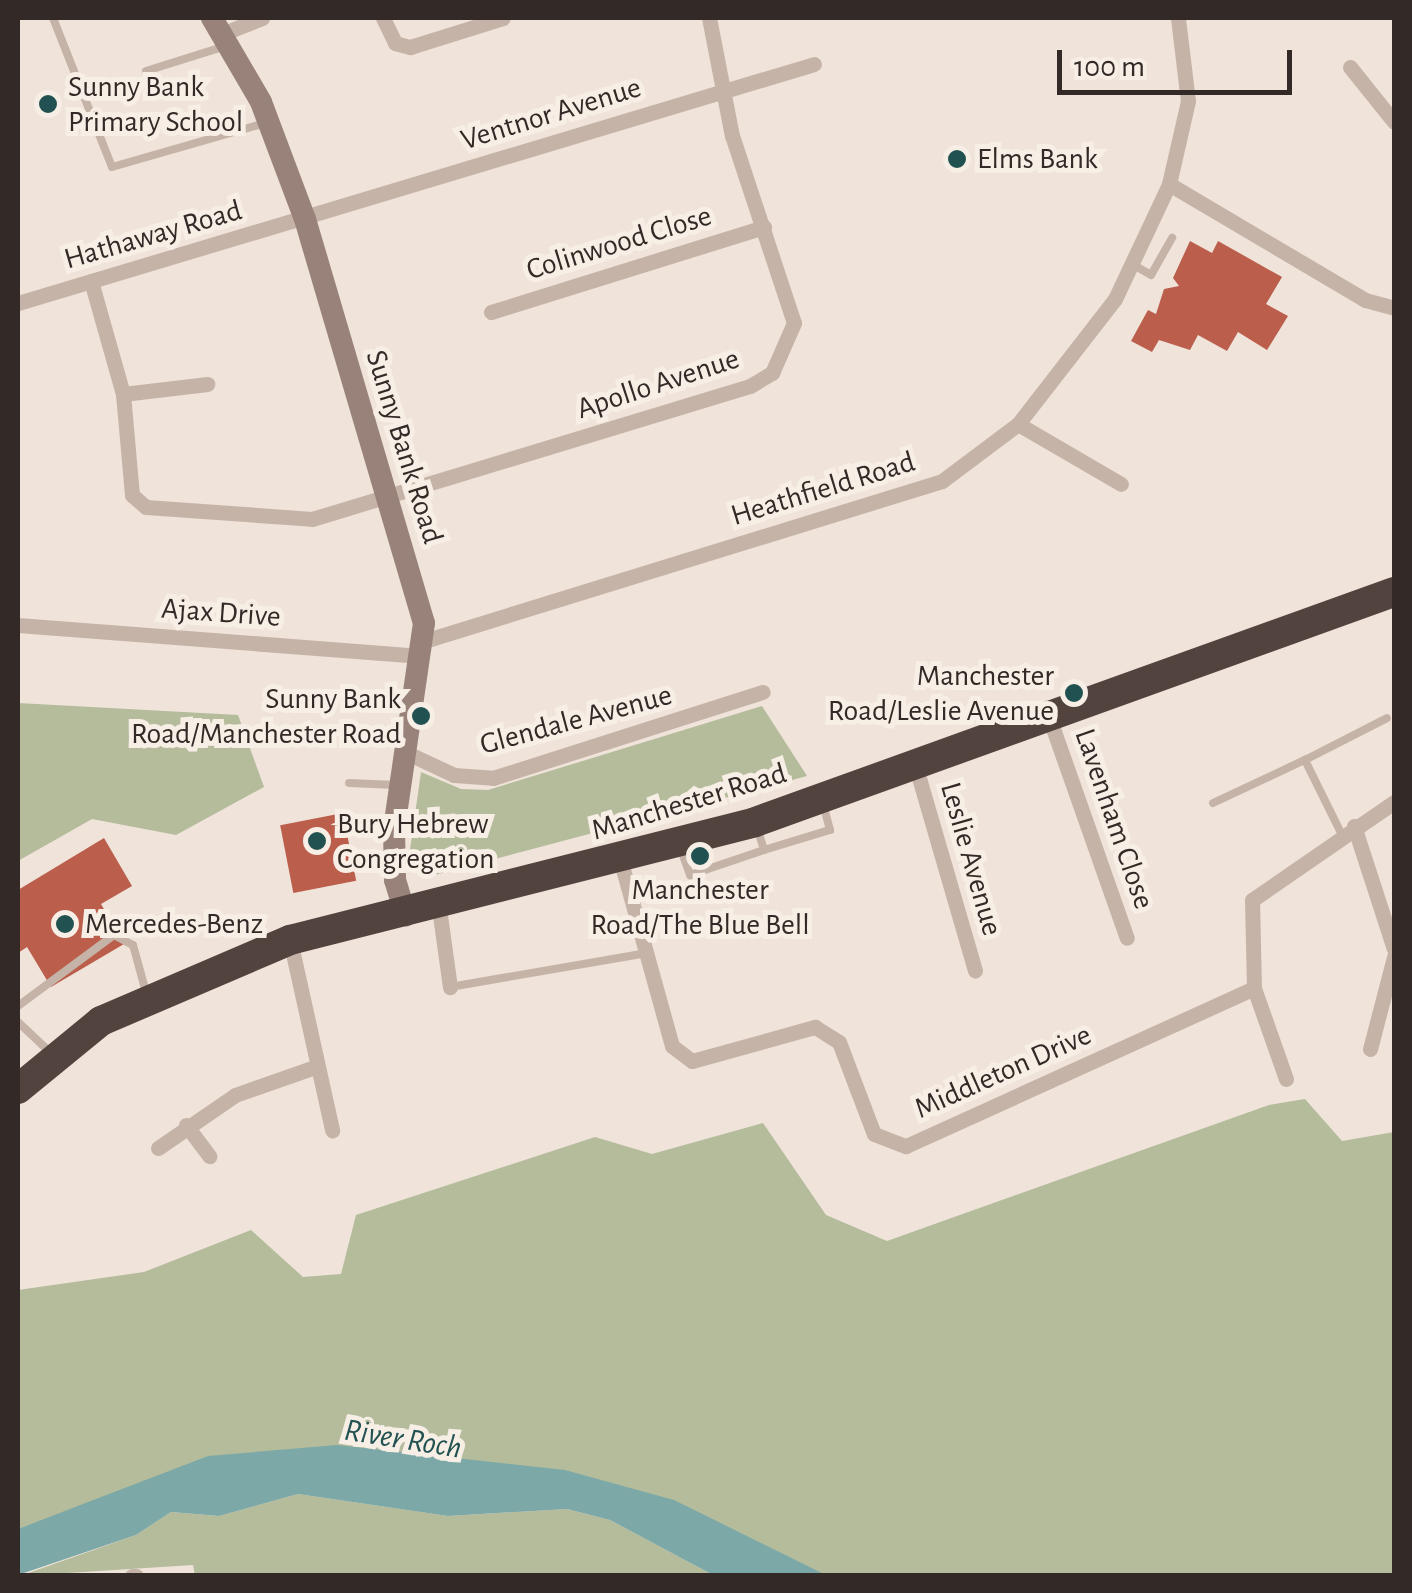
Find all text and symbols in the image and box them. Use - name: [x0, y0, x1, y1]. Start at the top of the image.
- scale bar: [1062, 30, 1297, 92]
- text: 100 m: [1074, 52, 1145, 82]
- place label: Sunny Bank Primary School: [68, 69, 243, 140]
- street label: Ventnor Avenue: [457, 70, 645, 158]
- marker: Sunny Bank Primary School: [37, 93, 59, 115]
- place label: Elms Bank: [977, 141, 1098, 177]
- marker: Elms Bank: [946, 148, 968, 170]
- street label: Hathaway Road: [60, 192, 246, 278]
- street label: Colinwood Close: [522, 198, 716, 288]
- street label: Apollo Avenue: [572, 341, 744, 427]
- street label: Sunny Bank Road: [357, 346, 451, 548]
- street label: Heathfield Road: [727, 444, 919, 534]
- street label: Ajax Drive: [160, 591, 282, 635]
- place label: Manchester Road/Leslie Avenue: [828, 658, 1054, 728]
- street label: Glendale Avenue: [476, 677, 676, 763]
- place label: Sunny Bank Road/Manchester Road: [131, 681, 401, 752]
- marker: Manchester Road/Leslie Avenue: [1063, 682, 1085, 704]
- marker: Sunny Bank Road/Manchester Road: [410, 705, 432, 727]
- street label: Lavenham Close: [1066, 724, 1162, 914]
- street label: Manchester Road: [587, 755, 791, 849]
- street label: Leslie Avenue: [932, 778, 1010, 940]
- place label: Bury Hebrew Congregation: [337, 806, 495, 876]
- marker: Bury Hebrew Congregation: [306, 830, 328, 852]
- marker: Manchester Road/The Blue Bell: [689, 845, 711, 867]
- place label: Manchester Road/The Blue Bell: [590, 872, 810, 942]
- place label: Mercedes-Benz: [85, 906, 263, 942]
- marker: Mercedes-Benz: [54, 913, 76, 935]
- street label: Middleton Drive: [909, 1017, 1097, 1127]
- water label: River Roch: [342, 1411, 464, 1467]

